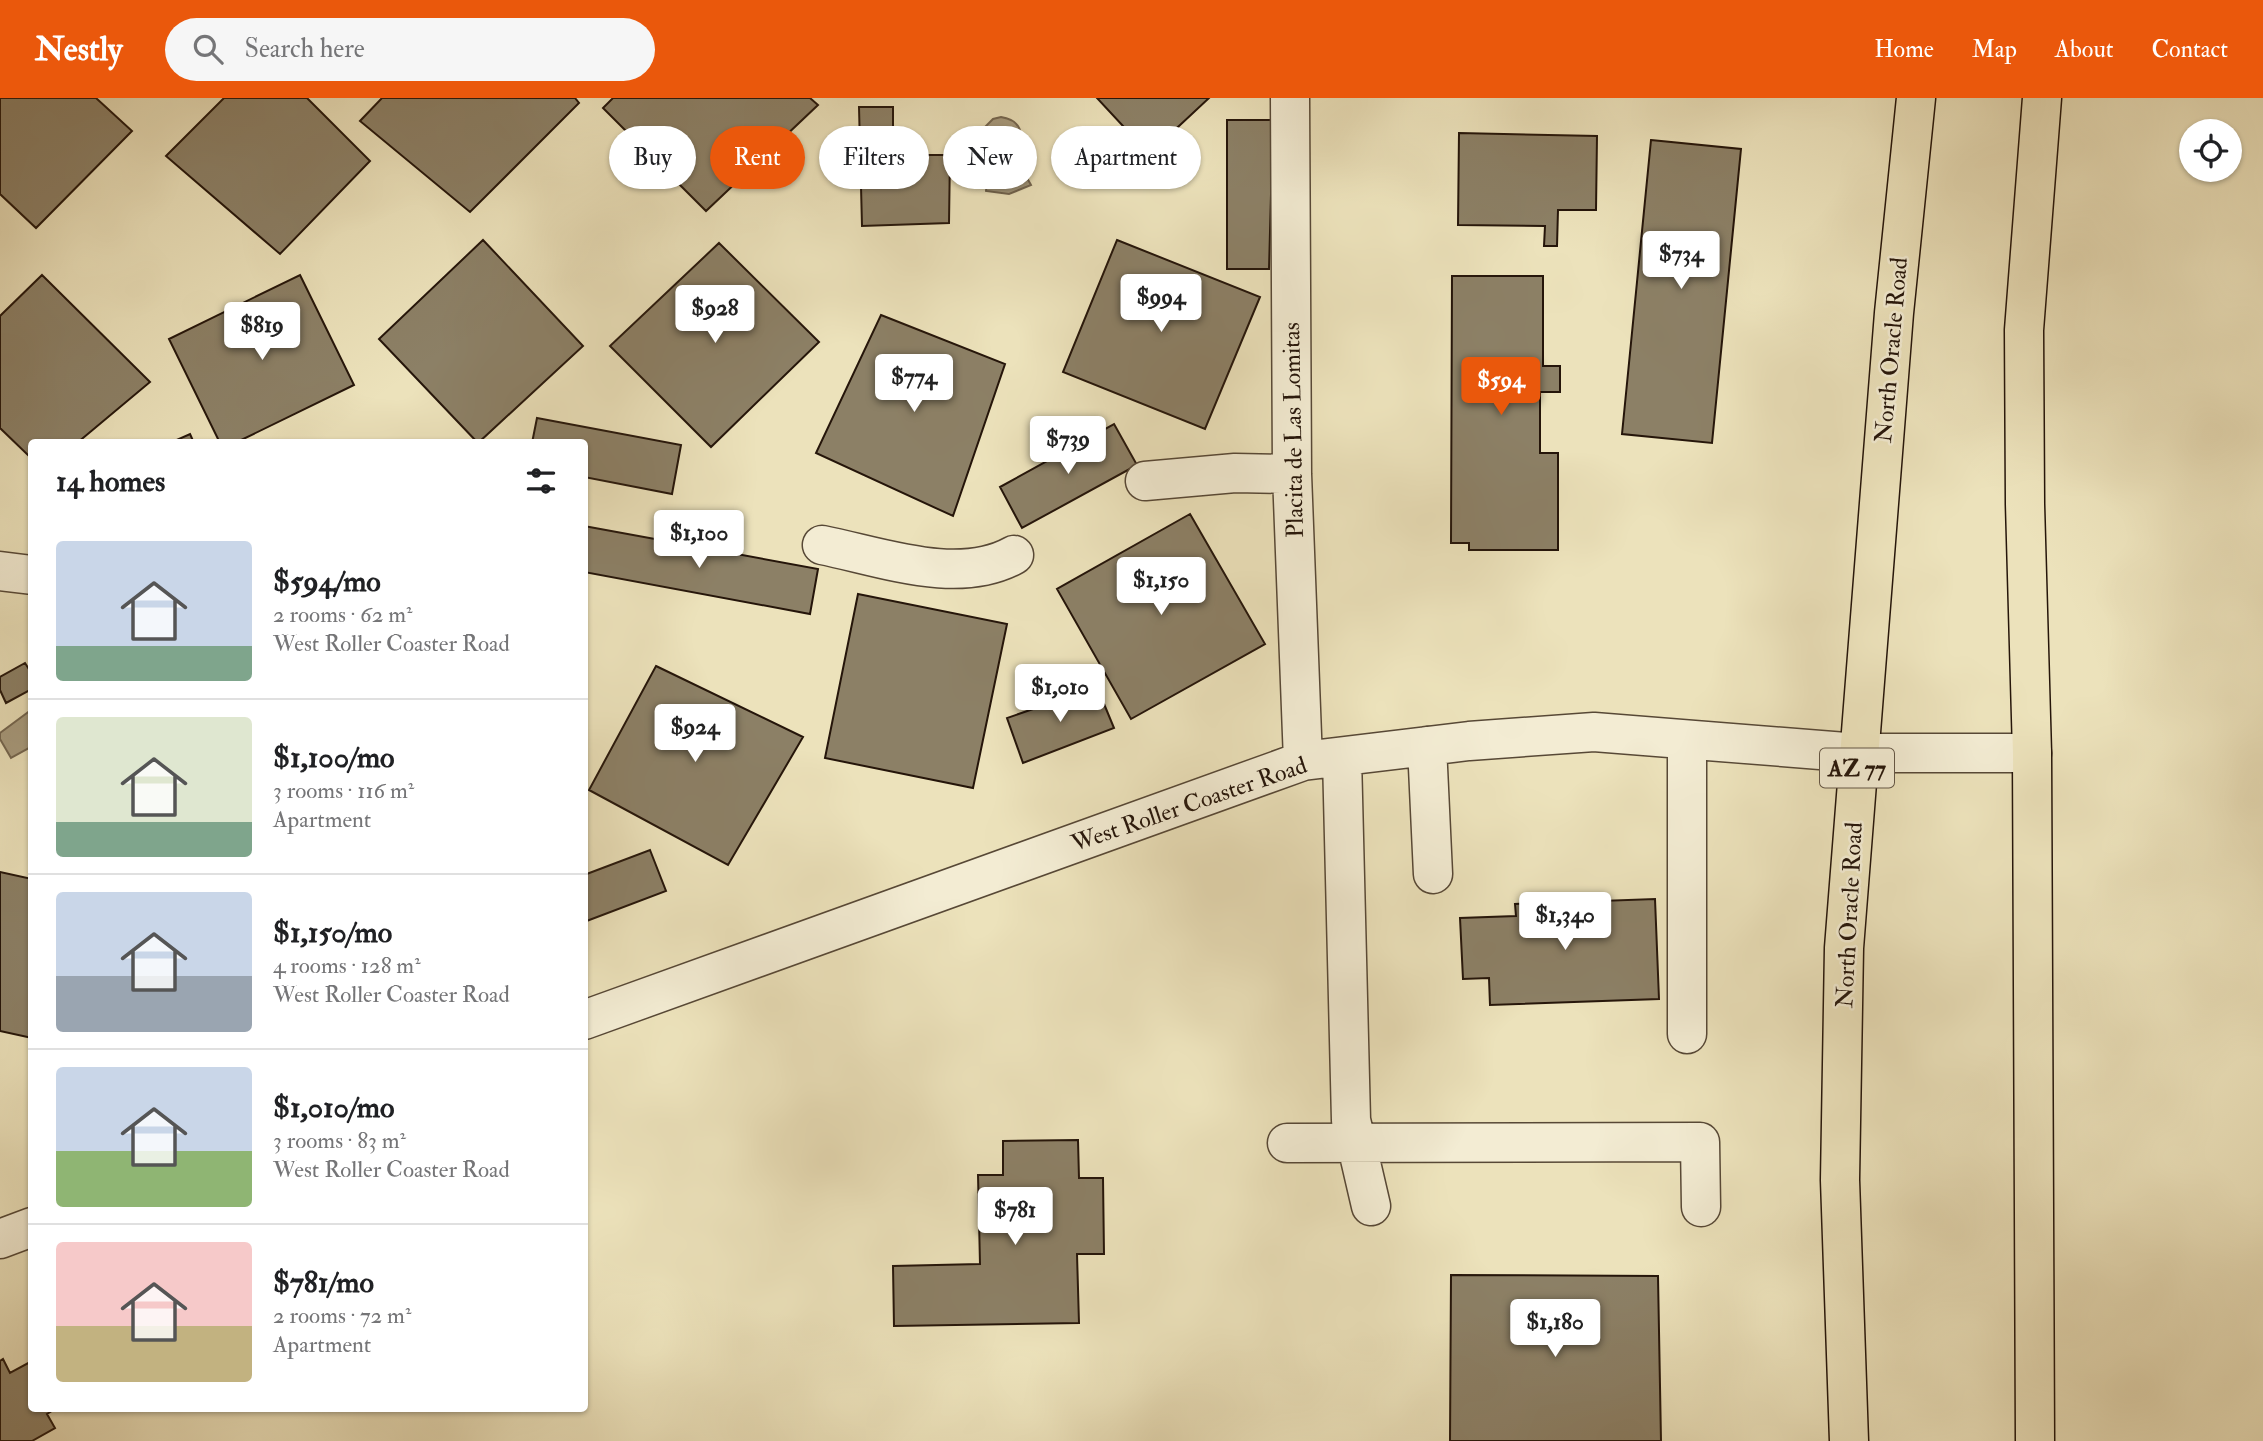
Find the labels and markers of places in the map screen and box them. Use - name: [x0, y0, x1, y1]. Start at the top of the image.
- pin: $734: [1640, 232, 1722, 291]
- pin: $994: [1120, 274, 1202, 334]
- pin: $928: [674, 286, 756, 345]
- pin: $819: [221, 302, 303, 362]
- pin: $774: [873, 354, 955, 414]
- pin: $594: [1460, 358, 1542, 417]
- pin: $739: [1027, 416, 1109, 476]
- pin: $1,100: [642, 510, 756, 570]
- pin: $1,150: [1104, 558, 1218, 617]
- pin: $1,010: [1003, 664, 1117, 724]
- pin: $924: [654, 704, 736, 764]
- pin: $1,340: [1508, 892, 1622, 952]
- pin: $781: [974, 1188, 1056, 1247]
- pin: $1,180: [1498, 1300, 1612, 1359]

